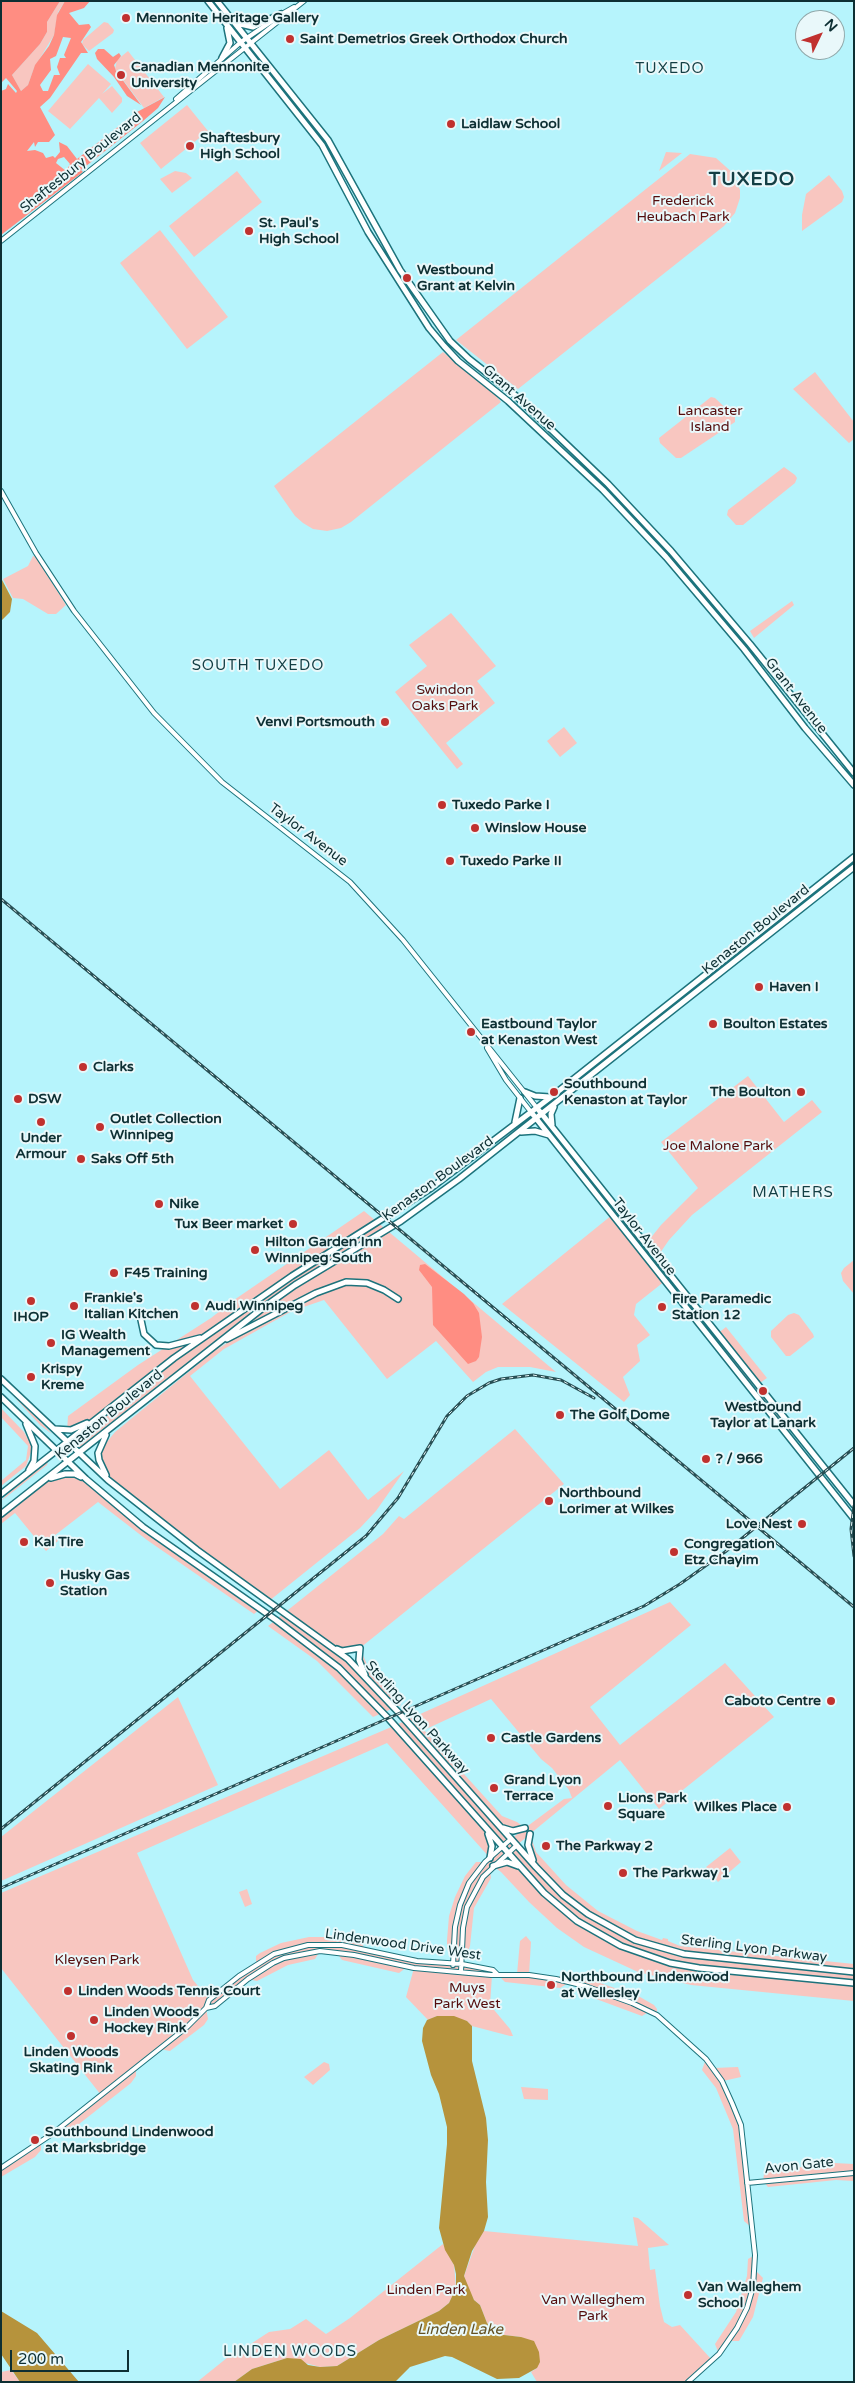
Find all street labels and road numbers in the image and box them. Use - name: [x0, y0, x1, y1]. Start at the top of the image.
- street label: Shaftesbury Boulevard: [17, 109, 145, 217]
- street label: Grant Avenue: [479, 362, 559, 434]
- street label: Grant Avenue: [761, 655, 831, 737]
- street label: Taylor Avenue: [265, 800, 351, 870]
- street label: Kenaston Boulevard: [699, 881, 813, 979]
- street label: Kenaston Boulevard: [379, 1133, 497, 1225]
- street label: Taylor Avenue: [609, 1195, 679, 1279]
- street label: Kenaston Boulevard: [52, 1366, 166, 1464]
- street label: Sterling Lyon Parkway: [362, 1658, 472, 1778]
- street label: Lindenwood Drive West: [324, 1926, 482, 1964]
- street label: Sterling Lyon Parkway: [680, 1932, 828, 1966]
- street label: Avon Gate: [764, 2154, 834, 2178]

